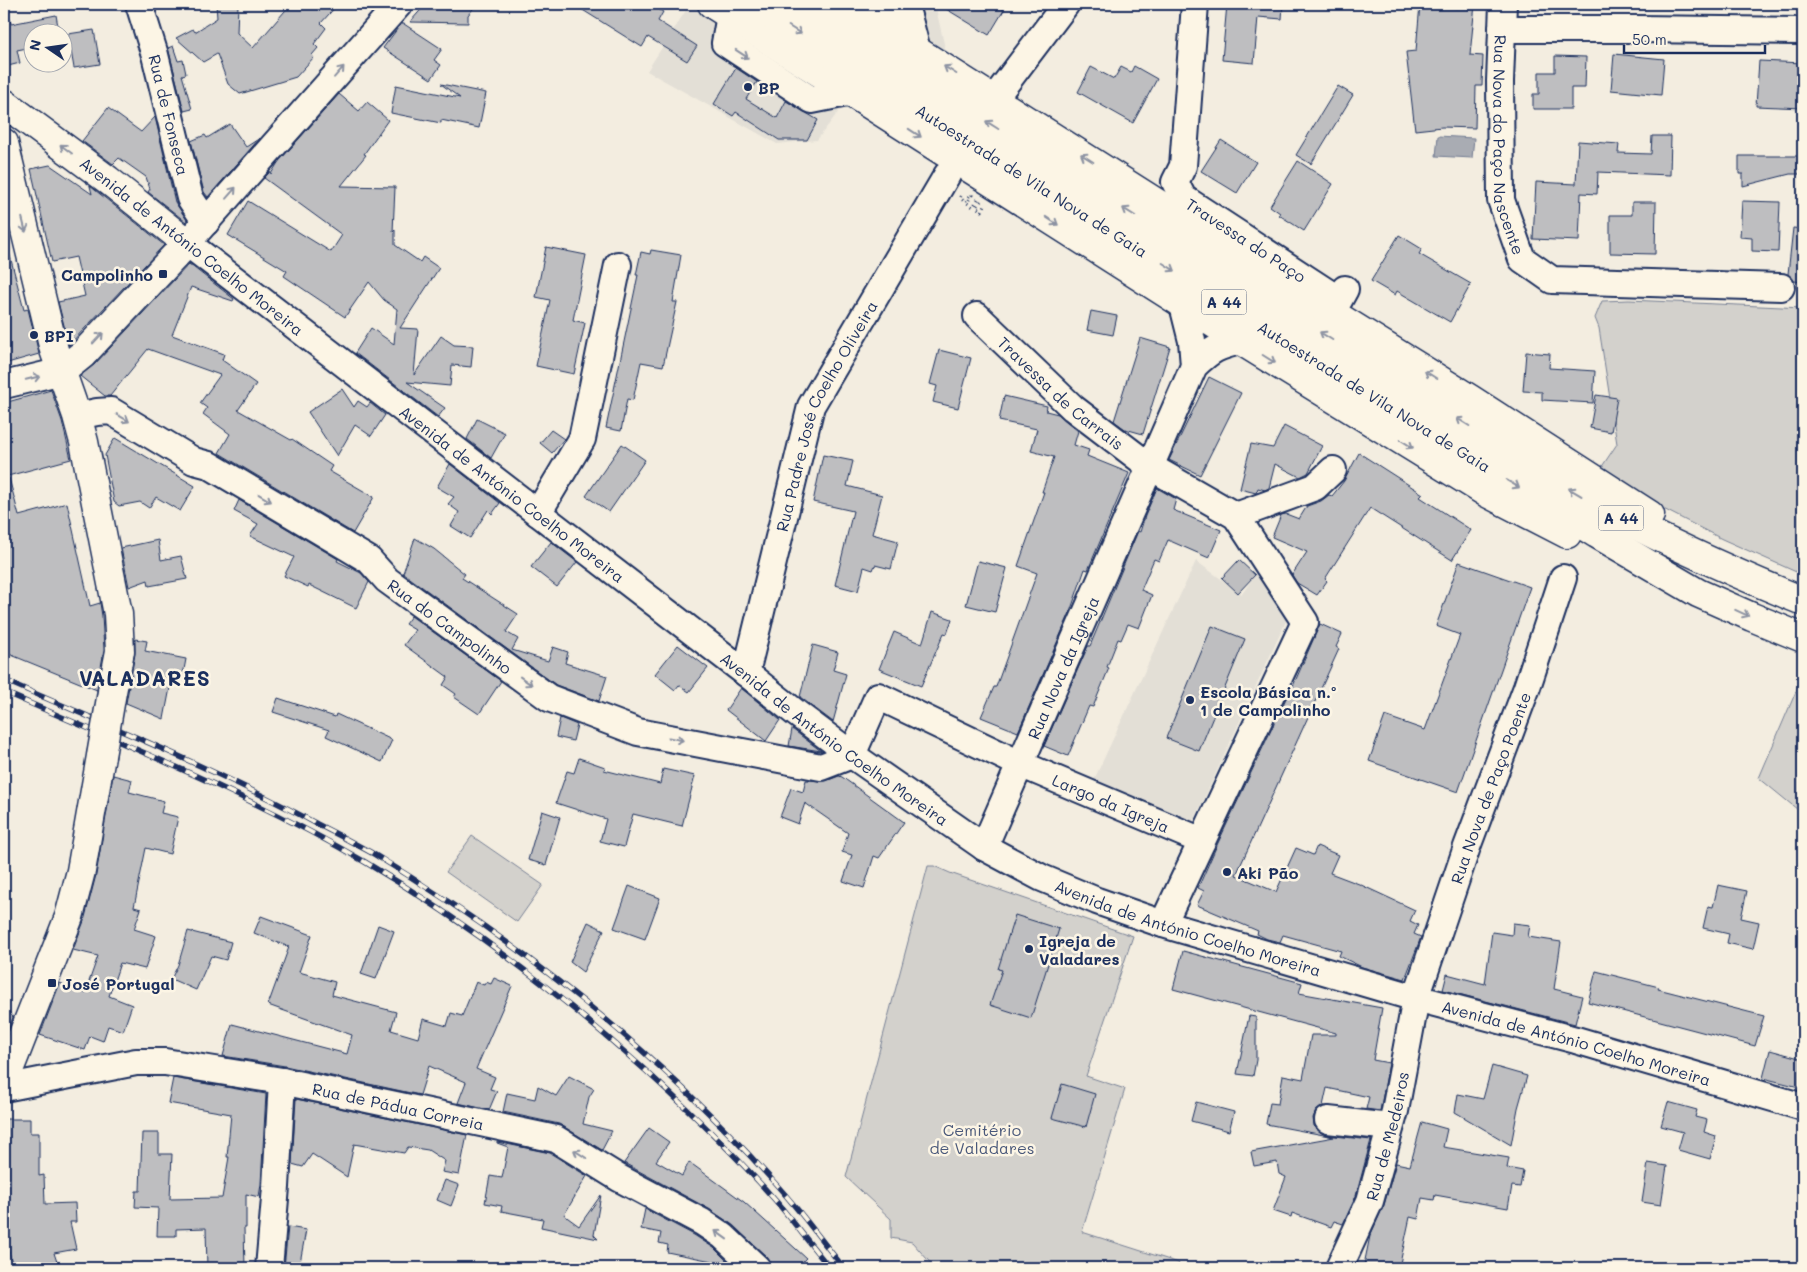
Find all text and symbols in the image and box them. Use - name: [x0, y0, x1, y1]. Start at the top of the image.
- north arrow: [22, 22, 72, 72]
- scale bar: [1624, 22, 1766, 54]
- one-way arrow: [787, 25, 801, 35]
- text: 50 m: [1632, 29, 1667, 49]
- street label: Rua Nova do Paço Nascente: [1489, 34, 1530, 257]
- text: N: [24, 38, 45, 52]
- one-way arrow: [734, 50, 748, 60]
- street label: Rua de Fonseca: [145, 52, 195, 177]
- one-way arrow: [333, 65, 344, 78]
- one-way arrow: [943, 65, 957, 75]
- place label: BP: [758, 77, 780, 98]
- marker: BP: [742, 81, 754, 93]
- street label: Autoestrada de Vila Nova de Gaia: [912, 99, 1152, 261]
- one-way arrow: [985, 120, 999, 130]
- one-way arrow: [908, 129, 922, 139]
- one-way arrow: [59, 144, 73, 154]
- street label: Avenida de António Coelho Moreira: [76, 152, 308, 340]
- one-way arrow: [1080, 152, 1094, 162]
- one-way arrow: [225, 187, 237, 200]
- street label: Travessa do Paço: [1182, 193, 1311, 286]
- one-way arrow: [1123, 207, 1137, 217]
- one-way arrow: [19, 216, 29, 232]
- one-way arrow: [1045, 216, 1059, 226]
- one-way arrow: [1161, 262, 1175, 272]
- place label: Campolinho: [61, 264, 153, 285]
- marker: Campolinho: [157, 268, 169, 280]
- road number: A 44: [1202, 290, 1246, 314]
- street label: Rua Padre José Coelho Oliveira: [770, 296, 881, 533]
- street label: Autoestrada de Vila Nova de Gaia: [1254, 315, 1495, 476]
- place label: BPI: [44, 325, 74, 346]
- marker: BPI: [28, 329, 40, 341]
- one-way arrow: [1319, 330, 1333, 341]
- street label: Travessa de Carrais: [994, 331, 1128, 454]
- one-way arrow: [92, 332, 104, 345]
- one-way arrow: [1262, 353, 1276, 364]
- one-way arrow: [1425, 369, 1439, 379]
- one-way arrow: [24, 372, 40, 382]
- street label: Avenida de António Coelho Moreira: [396, 400, 629, 587]
- one-way arrow: [116, 414, 130, 424]
- one-way arrow: [1457, 417, 1471, 427]
- one-way arrow: [1400, 439, 1414, 449]
- one-way arrow: [1506, 479, 1520, 489]
- one-way arrow: [1569, 487, 1583, 497]
- one-way arrow: [257, 493, 272, 503]
- road number: A 44: [1598, 506, 1644, 530]
- street label: Rua do Campolinho: [384, 574, 516, 678]
- street label: Rua Nova da Igreja: [1022, 593, 1103, 742]
- one-way arrow: [1735, 608, 1750, 618]
- street label: Avenida de António Coelho Moreira: [717, 647, 953, 830]
- district label: VALADARES: [79, 664, 211, 691]
- one-way arrow: [519, 676, 533, 686]
- place label: Escola Básica n.º 1 de Campolinho: [1200, 681, 1337, 720]
- street label: Rua Nova de Paço Poente: [1445, 689, 1535, 886]
- marker: Escola Básica n.º 1 de Campolinho: [1184, 694, 1196, 706]
- one-way arrow: [667, 735, 683, 744]
- street label: Largo da Igreja: [1049, 769, 1173, 837]
- place label: Aki Pão: [1237, 862, 1299, 883]
- marker: Aki Pão: [1221, 866, 1233, 878]
- street label: Avenida de António Coelho Moreira: [1052, 874, 1324, 980]
- place label: Igreja de Valadares: [1039, 930, 1119, 969]
- marker: Igreja de Valadares: [1023, 943, 1035, 955]
- place label: José Portugal: [62, 973, 175, 994]
- marker: José Portugal: [46, 977, 58, 989]
- street label: Avenida de António Coelho Moreira: [1440, 995, 1714, 1090]
- street label: Rua de Medeiros: [1360, 1070, 1413, 1203]
- street label: Rua de Pádua Correia: [311, 1077, 486, 1134]
- park label: Cemitério de Valadares: [929, 1119, 1035, 1158]
- one-way arrow: [574, 1149, 588, 1159]
- one-way arrow: [714, 1230, 728, 1240]

